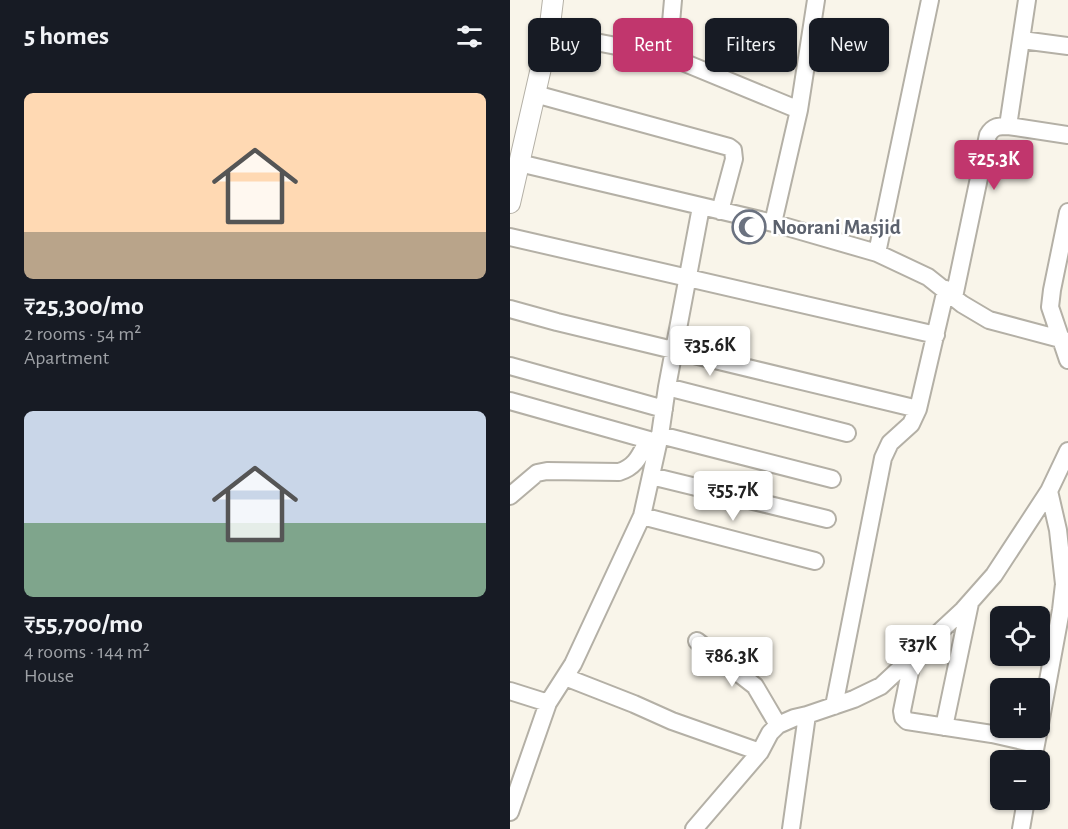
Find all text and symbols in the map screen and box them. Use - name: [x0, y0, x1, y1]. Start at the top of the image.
- chip: Buy: [528, 18, 601, 72]
- chip: Rent: [613, 18, 693, 72]
- chip: Filters: [705, 18, 797, 72]
- chip: New: [809, 18, 889, 72]
- icon: filters: [453, 20, 486, 53]
- text: 5 homes: [24, 23, 109, 49]
- icon: home: [201, 132, 309, 240]
- pin: ₹25.3K: [945, 140, 1043, 191]
- text: ₹25.3K: [968, 149, 1020, 169]
- mosque icon: Noorani Masjid: [731, 209, 767, 245]
- place label: Noorani Masjid: [772, 217, 901, 238]
- text: ₹25,300/mo: [24, 293, 144, 319]
- text: 2 rooms · 54 m²: [24, 324, 141, 344]
- pin: ₹35.6K: [661, 326, 759, 377]
- text: ₹35.6K: [684, 335, 736, 355]
- text: Apartment: [24, 348, 109, 368]
- icon: home: [201, 450, 309, 558]
- pin: ₹55.7K: [684, 471, 782, 522]
- text: ₹55.7K: [708, 480, 758, 500]
- map controls: [990, 606, 1050, 810]
- button: locate: [990, 606, 1050, 666]
- text: ₹55,700/mo: [24, 611, 143, 637]
- pin: ₹37K: [882, 625, 954, 676]
- text: ₹37K: [899, 634, 937, 654]
- pin: ₹86.3K: [683, 637, 781, 688]
- text: 4 rooms · 144 m²: [24, 642, 150, 662]
- text: ₹86.3K: [706, 646, 758, 666]
- text: House: [24, 666, 74, 686]
- button: +: [990, 678, 1050, 738]
- button: −: [990, 750, 1050, 810]

